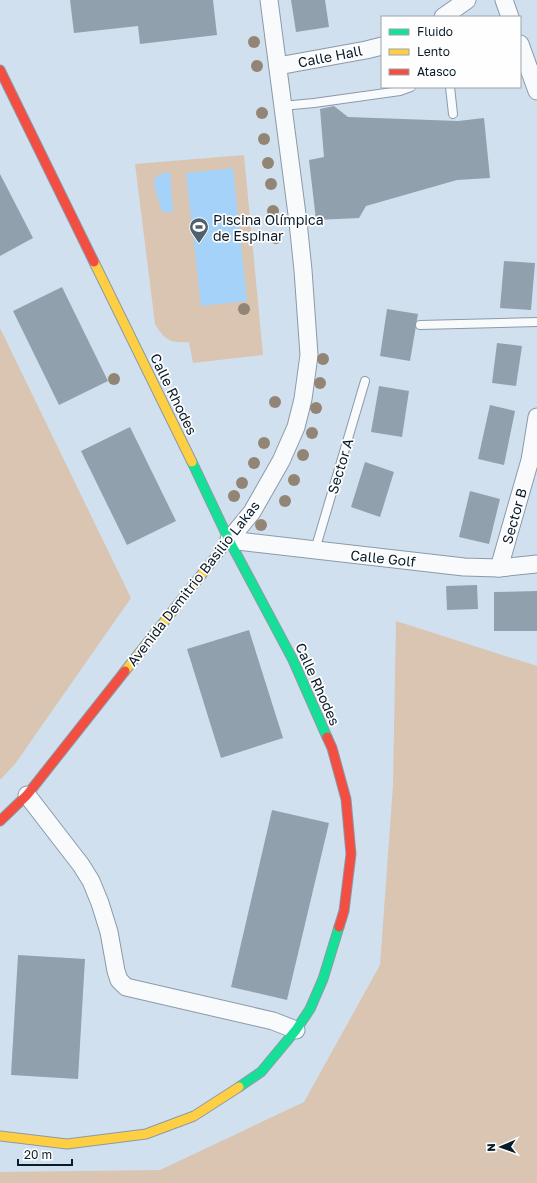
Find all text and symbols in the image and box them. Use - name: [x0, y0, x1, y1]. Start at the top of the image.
- legend: [381, 16, 521, 88]
- text: Fluido: [417, 24, 453, 39]
- street label: Calle Hall: [296, 41, 364, 71]
- text: Lento: [417, 44, 450, 59]
- text: Atasco: [417, 64, 456, 79]
- place label: Piscina Olímpica de Espinar: [213, 211, 324, 244]
- sports icon: Piscina Olímpica de Espinar: [188, 216, 210, 244]
- street label: Calle Rhodes: [147, 350, 201, 438]
- street label: Sector A: [324, 436, 357, 496]
- street label: Sector B: [498, 486, 530, 546]
- street label: Avenida Demitrio Basilio Lakas: [123, 497, 263, 669]
- street label: Calle Golf: [350, 546, 416, 570]
- street label: Calle Rhodes: [292, 640, 344, 728]
- north arrow: [481, 1127, 521, 1167]
- scale bar: [18, 1141, 72, 1167]
- text: N: [484, 1143, 497, 1152]
- text: 20 m: [24, 1147, 52, 1162]

